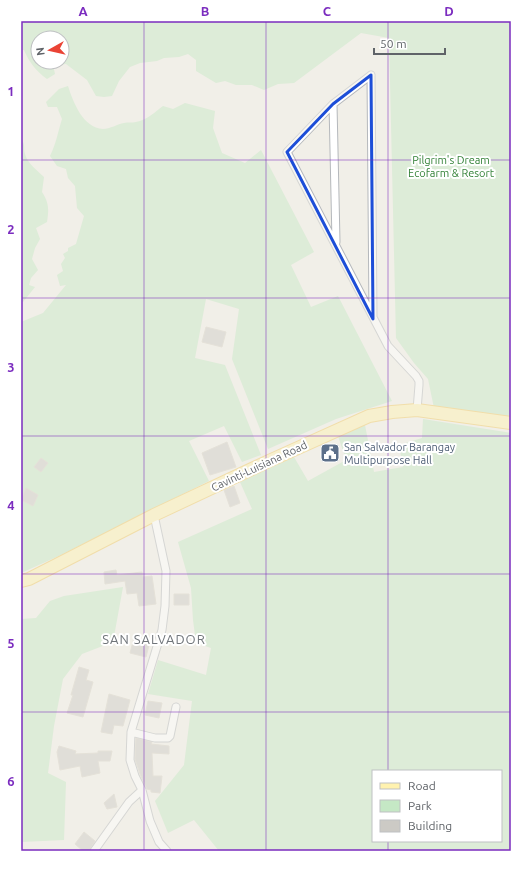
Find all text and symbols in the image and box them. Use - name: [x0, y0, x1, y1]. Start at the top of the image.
- text: A: [78, 4, 88, 18]
- text: B: [201, 4, 210, 18]
- text: C: [323, 4, 332, 18]
- text: D: [444, 4, 454, 18]
- north arrow: [30, 30, 70, 70]
- scale bar: [374, 30, 445, 56]
- text: 50 m: [380, 37, 407, 50]
- text: N: [34, 46, 47, 56]
- text: 1: [7, 84, 15, 98]
- park label: Pilgrim's Dream Ecofarm & Resort: [408, 154, 495, 179]
- text: 2: [7, 222, 15, 236]
- text: 3: [7, 360, 15, 374]
- street label: Cavinti-Luisiana Road: [209, 439, 309, 493]
- place label: San Salvador Barangay Multipurpose Hall: [344, 441, 456, 466]
- public building icon: San Salvador Barangay Multipurpose Hall: [319, 442, 341, 464]
- text: 4: [7, 498, 15, 512]
- district label: SAN SALVADOR: [102, 632, 206, 646]
- text: 5: [7, 636, 15, 650]
- legend: [372, 770, 502, 842]
- text: 6: [7, 774, 15, 788]
- text: Road: [408, 779, 436, 792]
- text: Park: [408, 799, 432, 812]
- text: Building: [408, 819, 452, 832]

